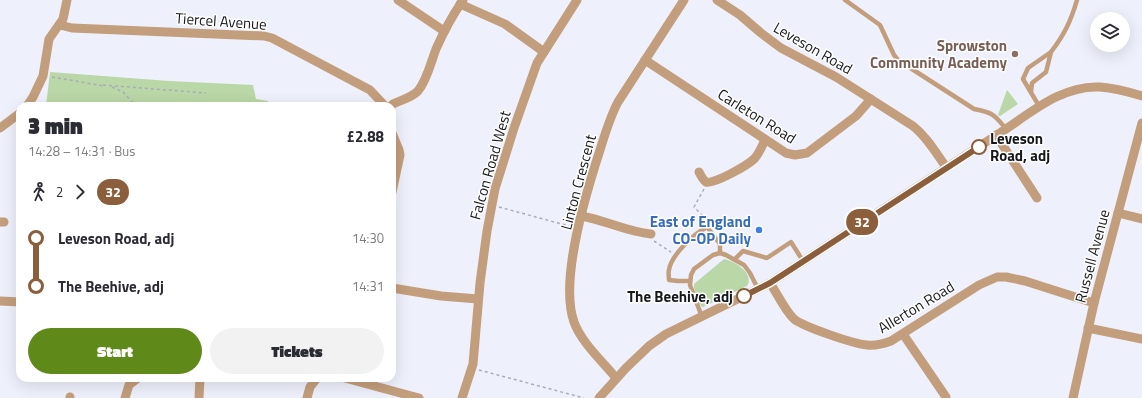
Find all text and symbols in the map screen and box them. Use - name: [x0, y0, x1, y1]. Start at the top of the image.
- street label: Tiercel Avenue: [175, 6, 267, 36]
- map controls: [1090, 12, 1130, 52]
- button: layers: [1090, 12, 1130, 52]
- street label: Leveson Road: [769, 16, 857, 80]
- place label: Sprowston Community Academy: [870, 34, 1007, 74]
- marker: Sprowston Community Academy: [1010, 49, 1020, 59]
- street label: Carleton Road: [713, 83, 801, 149]
- street label: Falcon Road West: [463, 107, 517, 222]
- text: 3 min: [28, 109, 83, 143]
- text: £2.88: [347, 125, 384, 148]
- place label: Leveson Road, adj: [990, 127, 1050, 167]
- street label: Linton Crescent: [554, 131, 602, 232]
- marker: Leveson Road, adj: [971, 139, 987, 155]
- text: 14:28 – 14:31 · Bus: [28, 141, 135, 161]
- icon: walk: [28, 181, 50, 203]
- icon: forward: [69, 181, 91, 203]
- text: 32: [105, 181, 121, 202]
- text: 2: [56, 182, 63, 202]
- street label: Russell Avenue: [1068, 207, 1116, 305]
- line badge: 32: [844, 209, 880, 235]
- place label: East of England CO-OP Daily: [650, 210, 751, 250]
- text: 32: [854, 211, 870, 232]
- marker: East of England CO-OP Daily: [754, 225, 764, 235]
- text: Leveson Road, adj: [58, 227, 174, 250]
- text: 14:30: [352, 228, 384, 248]
- text: The Beehive, adj: [58, 275, 164, 298]
- street label: Allerton Road: [873, 275, 959, 339]
- text: 14:31: [352, 276, 384, 296]
- place label: The Beehive, adj: [627, 285, 733, 308]
- marker: The Beehive, adj: [736, 288, 752, 304]
- button: Start: [28, 328, 202, 374]
- button: Tickets: [210, 328, 384, 374]

